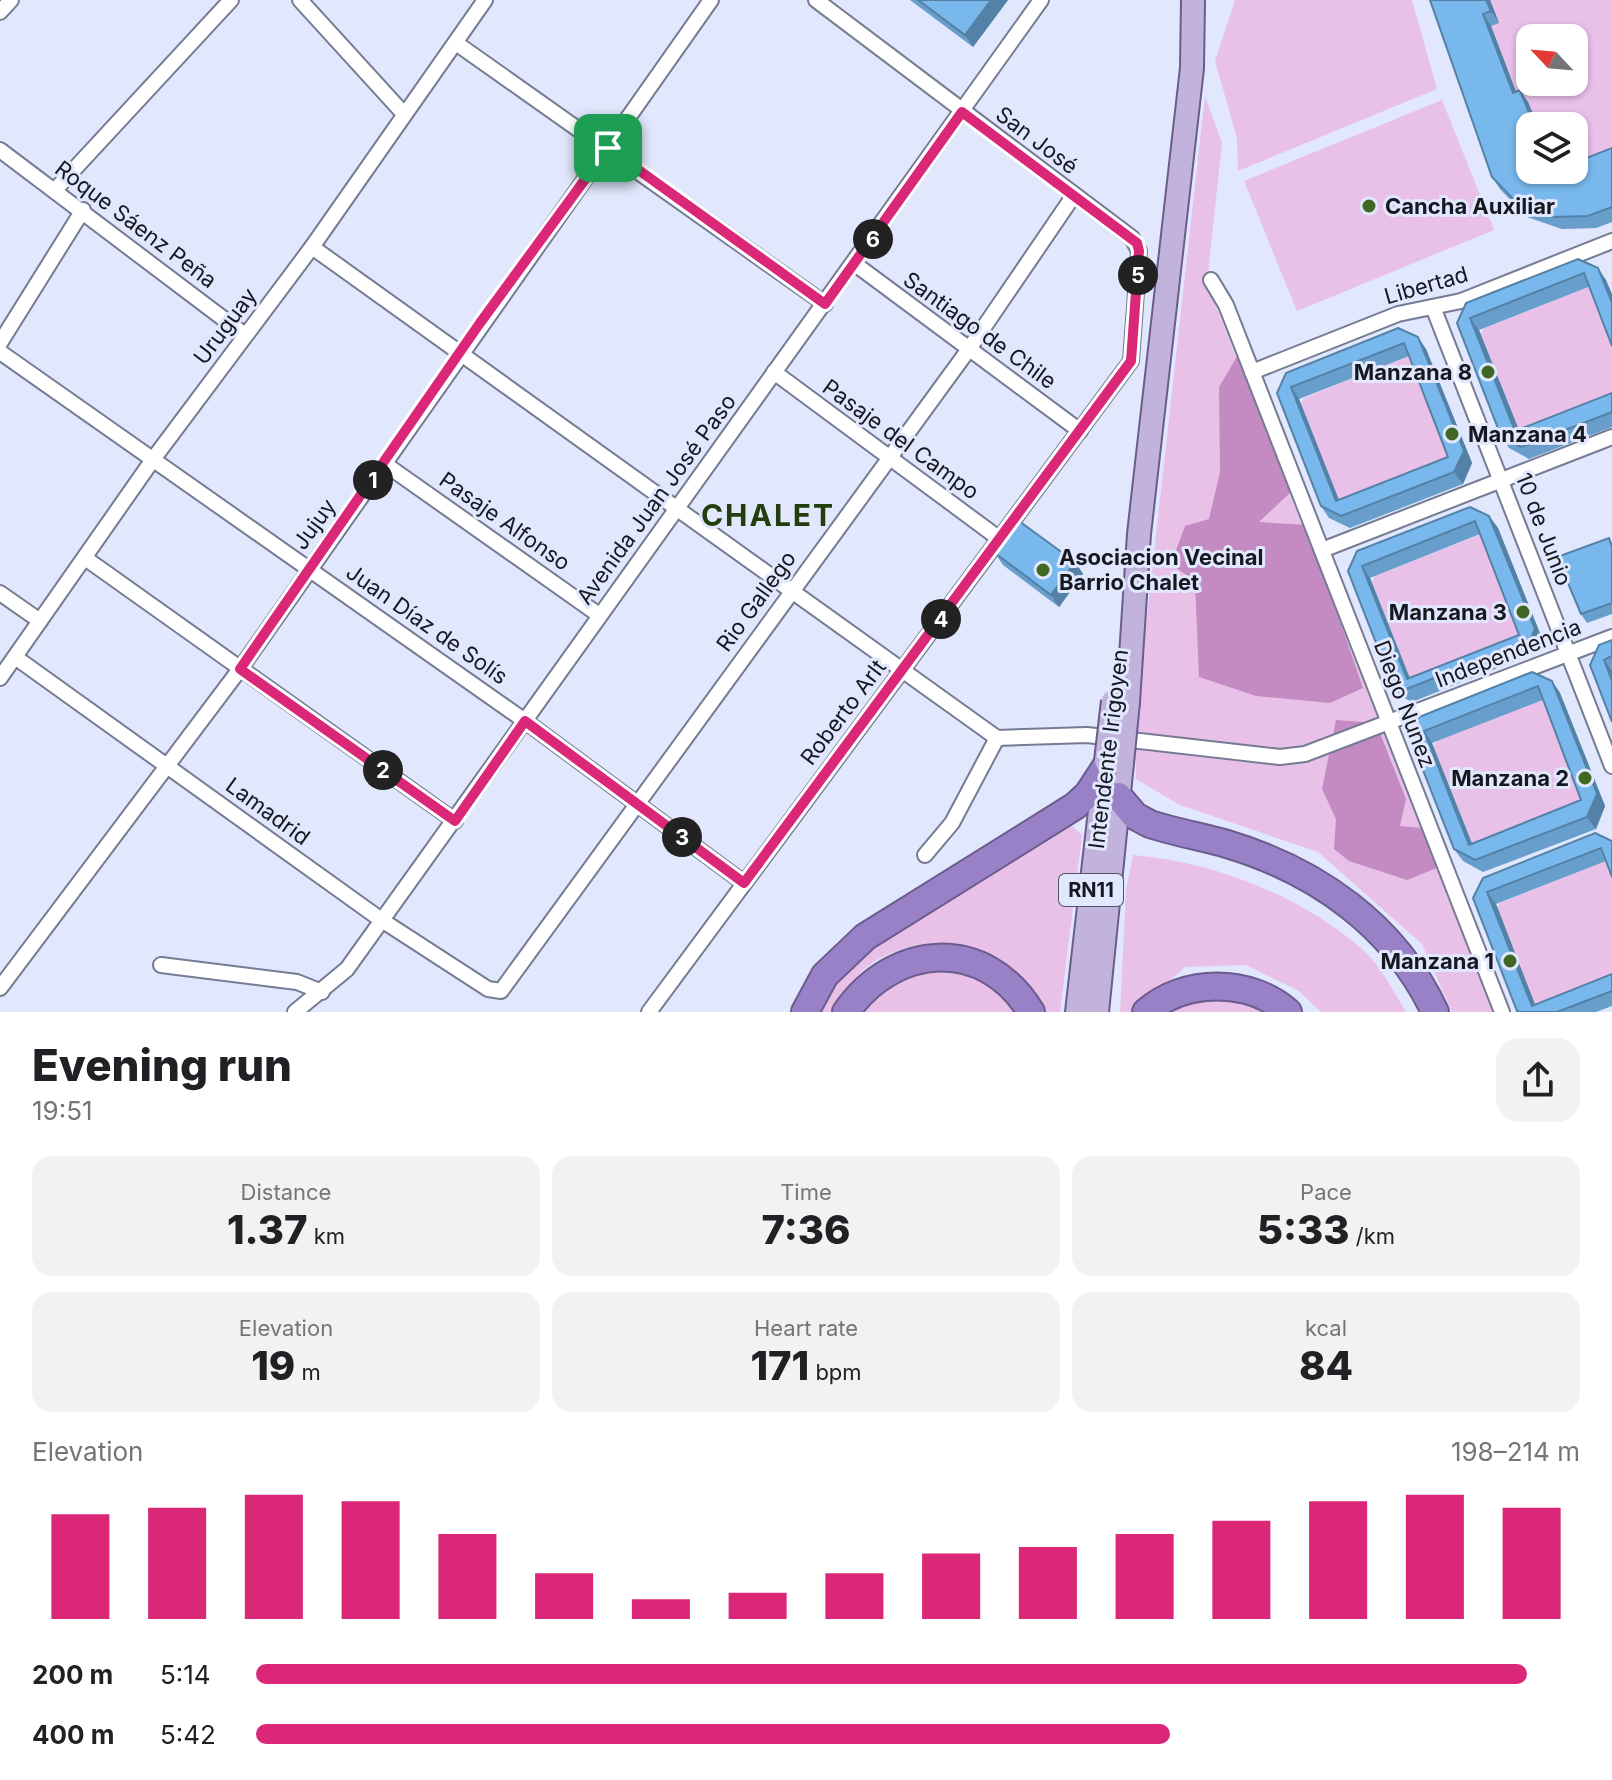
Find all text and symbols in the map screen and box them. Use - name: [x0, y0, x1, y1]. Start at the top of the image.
- north arrow: [1516, 24, 1588, 96]
- map controls: [1516, 24, 1588, 184]
- street label: San José: [991, 101, 1083, 179]
- button: layers: [1516, 112, 1588, 184]
- pin: [574, 114, 642, 182]
- icon: arrive: [586, 126, 630, 170]
- street label: Roque Sáenz Peña: [50, 155, 222, 293]
- place label: Cancha Auxiliar: [1385, 193, 1555, 219]
- marker: Cancha Auxiliar: [1360, 197, 1378, 215]
- pin: 6: [853, 219, 893, 259]
- text: 6: [866, 226, 880, 252]
- pin: 5: [1118, 255, 1158, 295]
- street label: Libertad: [1381, 261, 1471, 309]
- text: 5: [1131, 262, 1145, 288]
- street label: Santiago de Chile: [899, 266, 1061, 394]
- street label: Uruguay: [188, 283, 262, 369]
- place label: Manzana 8: [1354, 359, 1472, 385]
- marker: Manzana 8: [1479, 363, 1497, 381]
- street label: Pasaje del Campo: [818, 374, 984, 504]
- street label: Avenida Juan José Paso: [571, 389, 741, 609]
- place label: Manzana 4: [1468, 421, 1587, 447]
- marker: Manzana 4: [1443, 425, 1461, 443]
- pin: 1: [353, 460, 393, 500]
- street label: Pasaje Alfonso: [435, 466, 575, 576]
- text: 1: [368, 467, 378, 493]
- street label: 10 de Junio: [1511, 469, 1577, 589]
- street label: Jujuy: [287, 494, 341, 554]
- district label: CHALET: [701, 497, 835, 533]
- place label: Asociacion Vecinal Barrio Chalet: [1059, 544, 1264, 595]
- street label: Rio Gallego: [711, 546, 801, 656]
- street label: Juan Díaz de Solís: [341, 559, 513, 689]
- marker: Asociacion Vecinal Barrio Chalet: [1034, 561, 1052, 579]
- pin: 4: [921, 599, 961, 639]
- place label: Manzana 3: [1389, 599, 1507, 625]
- marker: Manzana 3: [1514, 603, 1532, 621]
- text: 4: [934, 606, 948, 632]
- street label: Independencia: [1431, 613, 1585, 693]
- street label: Diego Nunez: [1369, 637, 1441, 771]
- street label: Intendente Irigoyen: [1083, 648, 1133, 850]
- street label: Roberto Arlt: [795, 654, 891, 770]
- pin: 2: [363, 750, 403, 790]
- text: 2: [376, 757, 390, 783]
- place label: Manzana 2: [1451, 765, 1569, 791]
- marker: Manzana 2: [1576, 769, 1594, 787]
- street label: Lamadrid: [221, 772, 315, 850]
- pin: 3: [662, 817, 702, 857]
- text: 3: [675, 824, 689, 850]
- road number: RN11: [1059, 874, 1123, 906]
- place label: Manzana 1: [1380, 948, 1494, 974]
- marker: Manzana 1: [1501, 952, 1519, 970]
- text: Evening run: [32, 1038, 292, 1092]
- button: share: [1496, 1038, 1580, 1122]
- text: 19:51: [32, 1095, 93, 1126]
- text: Distance: [241, 1179, 331, 1205]
- text: Time: [780, 1179, 832, 1205]
- text: Pace: [1300, 1179, 1352, 1205]
- text: 1.37: [227, 1205, 308, 1254]
- text: 7:36: [761, 1205, 851, 1254]
- text: 5:33: [1257, 1205, 1350, 1254]
- text: km: [308, 1223, 345, 1249]
- text: /km: [1350, 1223, 1395, 1249]
- text: Elevation: [239, 1315, 333, 1341]
- text: Heart rate: [754, 1315, 858, 1341]
- text: kcal: [1305, 1315, 1347, 1341]
- text: 19: [251, 1341, 295, 1390]
- text: 171: [750, 1341, 809, 1390]
- text: 84: [1299, 1341, 1353, 1390]
- text: m: [295, 1359, 321, 1385]
- text: bpm: [809, 1359, 862, 1385]
- text: Elevation: [32, 1436, 143, 1467]
- text: 198–214 m: [1451, 1436, 1580, 1467]
- text: 200 m: [32, 1659, 113, 1690]
- text: 5:14: [160, 1659, 211, 1690]
- text: 400 m: [32, 1719, 115, 1750]
- text: 5:42: [160, 1719, 216, 1750]

